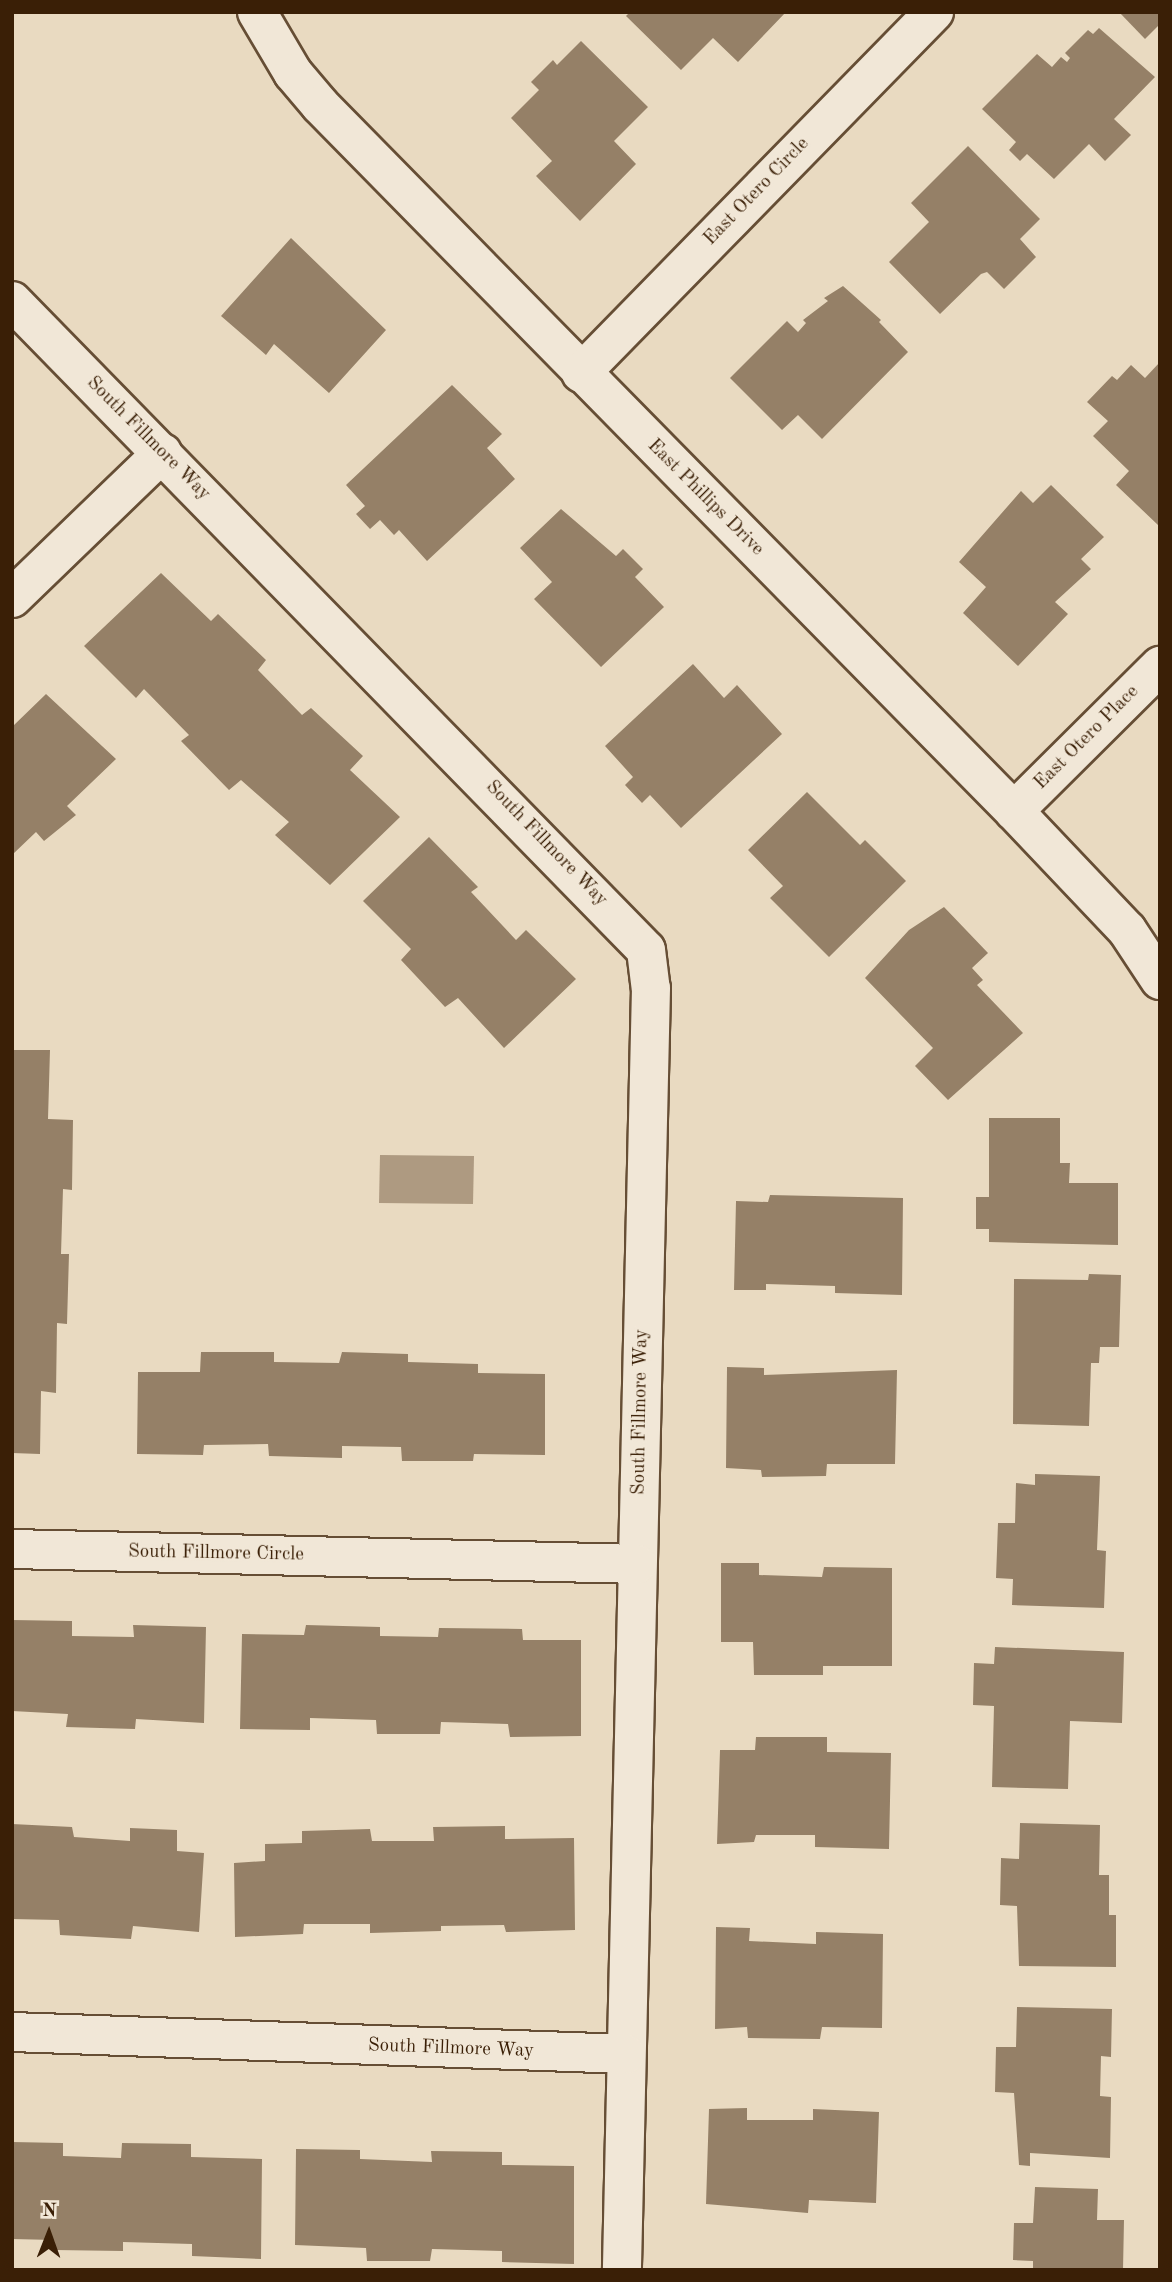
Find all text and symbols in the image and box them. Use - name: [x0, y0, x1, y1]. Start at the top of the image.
- street label: East Otero Circle: [700, 133, 814, 251]
- street label: South Fillmore Way: [81, 372, 215, 506]
- street label: East Phillips Drive: [642, 435, 768, 561]
- street label: East Otero Place: [1030, 681, 1144, 795]
- street label: South Fillmore Way: [480, 776, 612, 912]
- street label: South Fillmore Way: [628, 1329, 654, 1495]
- street label: South Fillmore Circle: [128, 1541, 304, 1567]
- street label: South Fillmore Way: [368, 2035, 534, 2063]
- north arrow: [14, 2198, 84, 2268]
- text: N: [42, 2202, 57, 2221]

